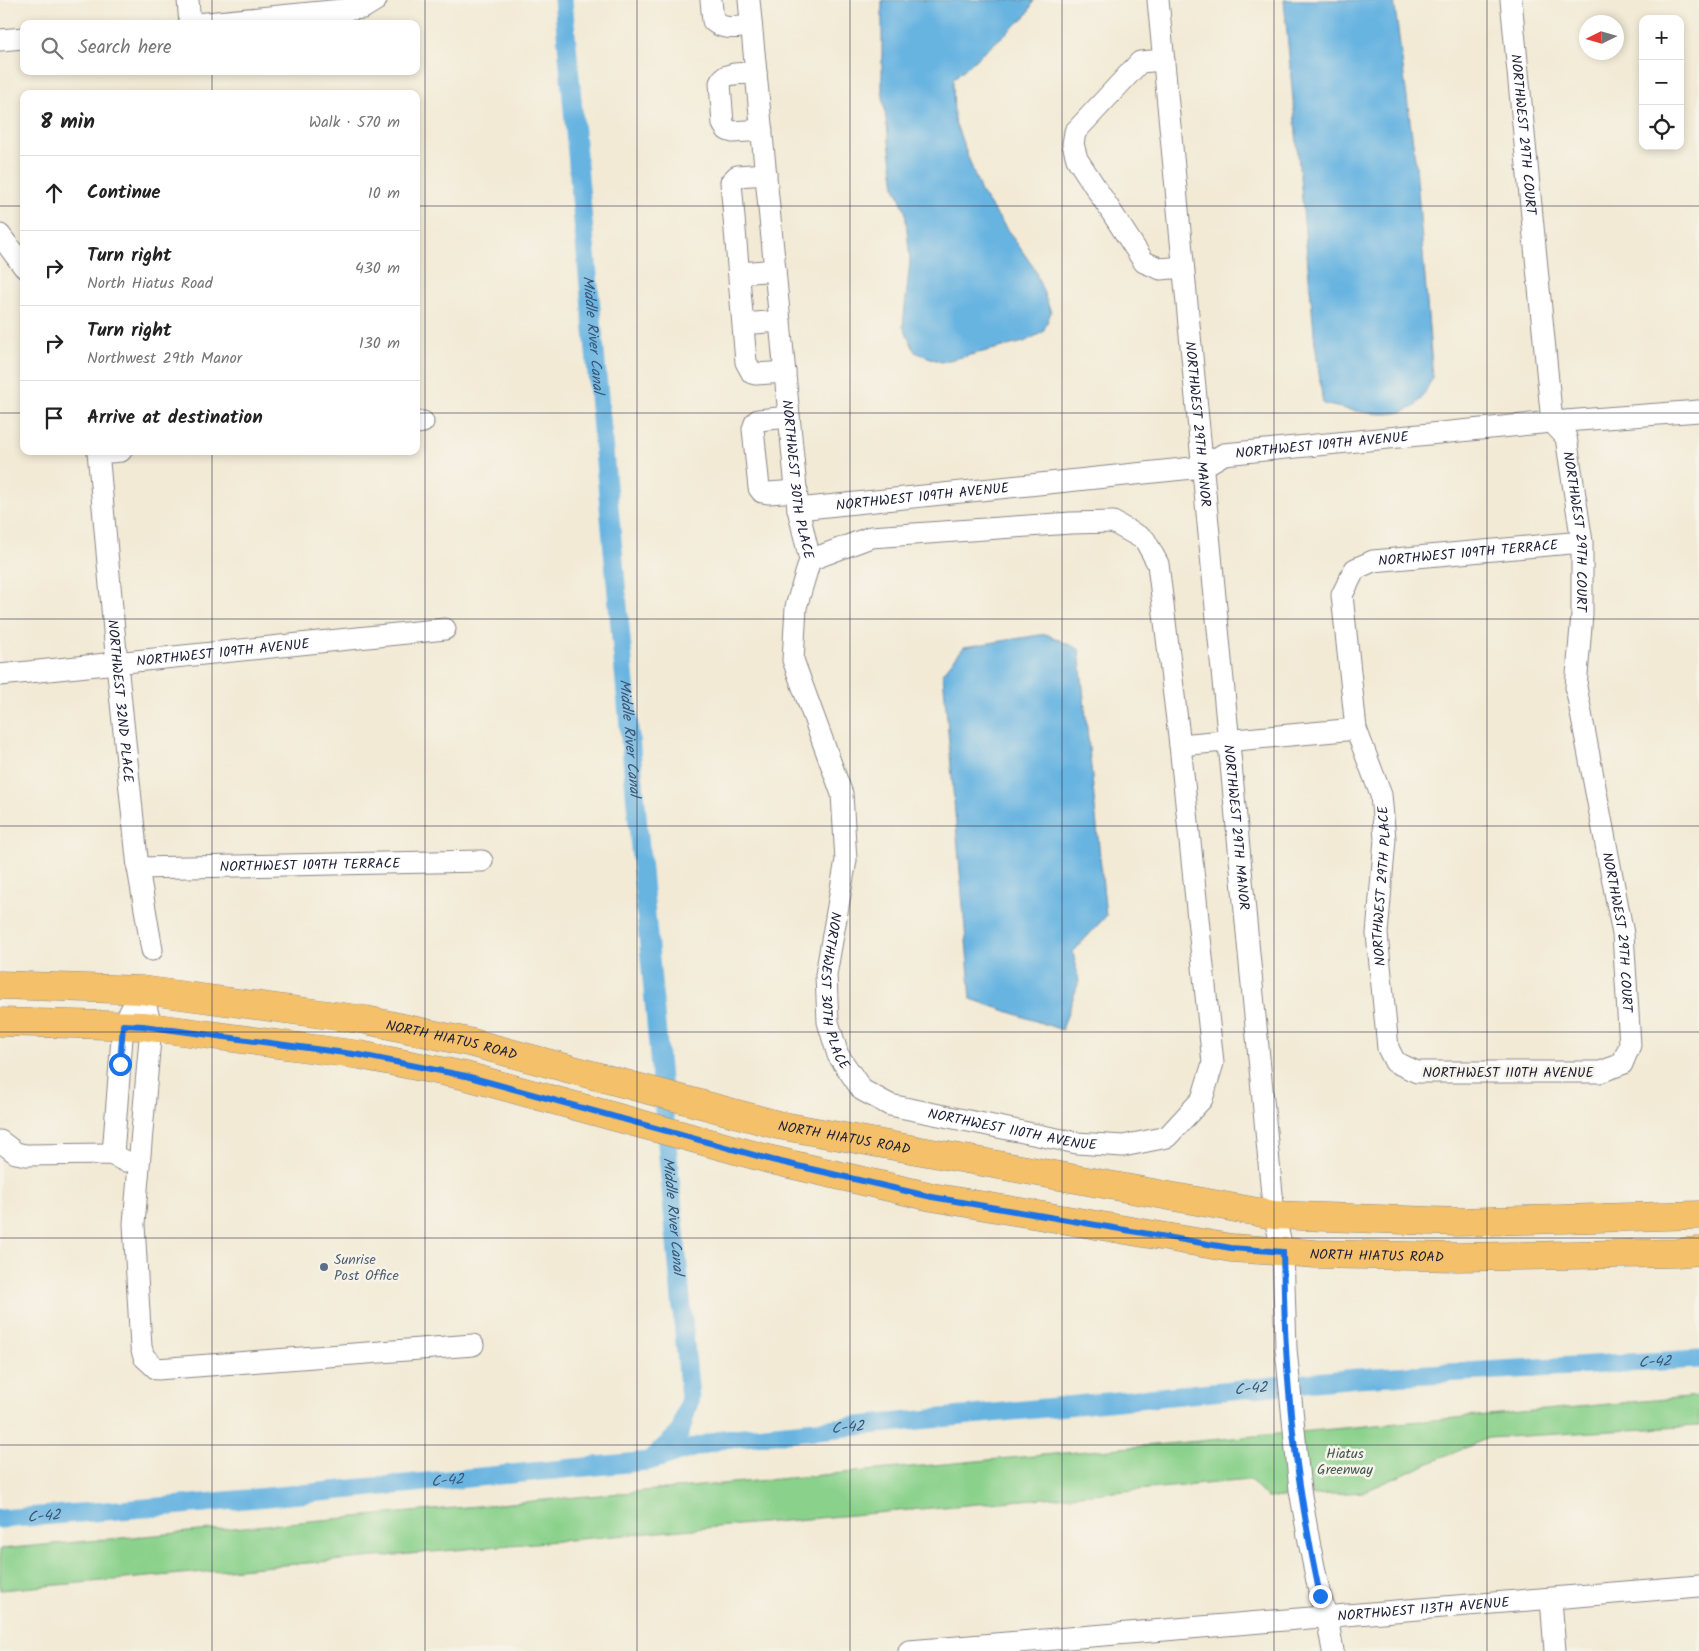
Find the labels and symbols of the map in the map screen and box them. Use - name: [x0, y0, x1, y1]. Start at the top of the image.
- north arrow: [1579, 15, 1624, 60]
- street label: NORTHWEST 29TH COURT: [1504, 53, 1542, 217]
- water label: Middle River Canal: [575, 275, 610, 398]
- street label: NORTHWEST 29TH MANOR: [1179, 340, 1216, 508]
- street label: NORTHWEST 30TH PLACE: [776, 399, 820, 562]
- street label: NORTHWEST 109TH AVENUE: [1234, 426, 1410, 465]
- street label: NORTHWEST 29TH COURT: [1556, 450, 1592, 613]
- street label: NORTHWEST 109TH AVENUE: [835, 477, 1011, 517]
- street label: NORTHWEST 109TH TERRACE: [1377, 534, 1560, 572]
- street label: NORTHWEST 32ND PLACE: [101, 619, 139, 784]
- street label: NORTHWEST 109TH AVENUE: [135, 633, 311, 673]
- water label: Middle River Canal: [612, 678, 647, 801]
- street label: NORTHWEST 29TH MANOR: [1217, 744, 1255, 911]
- street label: NORTHWEST 29TH PLACE: [1367, 804, 1397, 967]
- street label: NORTHWEST 29TH COURT: [1596, 850, 1638, 1014]
- street label: NORTHWEST 109TH TERRACE: [219, 853, 401, 878]
- street label: NORTHWEST 30TH PLACE: [814, 910, 855, 1075]
- street label: NORTH HIATUS ROAD: [384, 1015, 520, 1066]
- route start: [109, 1053, 132, 1076]
- street label: NORTHWEST 110TH AVENUE: [1422, 1062, 1594, 1084]
- street label: NORTHWEST 110TH AVENUE: [926, 1103, 1098, 1156]
- street label: NORTH HIATUS ROAD: [776, 1115, 912, 1161]
- water label: Middle River Canal: [655, 1156, 690, 1279]
- street label: NORTH HIATUS ROAD: [1309, 1244, 1444, 1269]
- place label: Sunrise Post Office: [334, 1249, 399, 1287]
- marker: Sunrise Post Office: [318, 1261, 330, 1273]
- water label: C-42: [1638, 1349, 1673, 1375]
- water label: C-42: [1233, 1376, 1270, 1403]
- water label: C-42: [830, 1414, 866, 1442]
- park label: Hiatus Greenway: [1317, 1443, 1373, 1481]
- water label: C-42: [430, 1467, 466, 1495]
- water label: C-42: [27, 1503, 63, 1530]
- route end: [1309, 1585, 1332, 1608]
- street label: NORTHWEST 113TH AVENUE: [1337, 1592, 1511, 1628]

